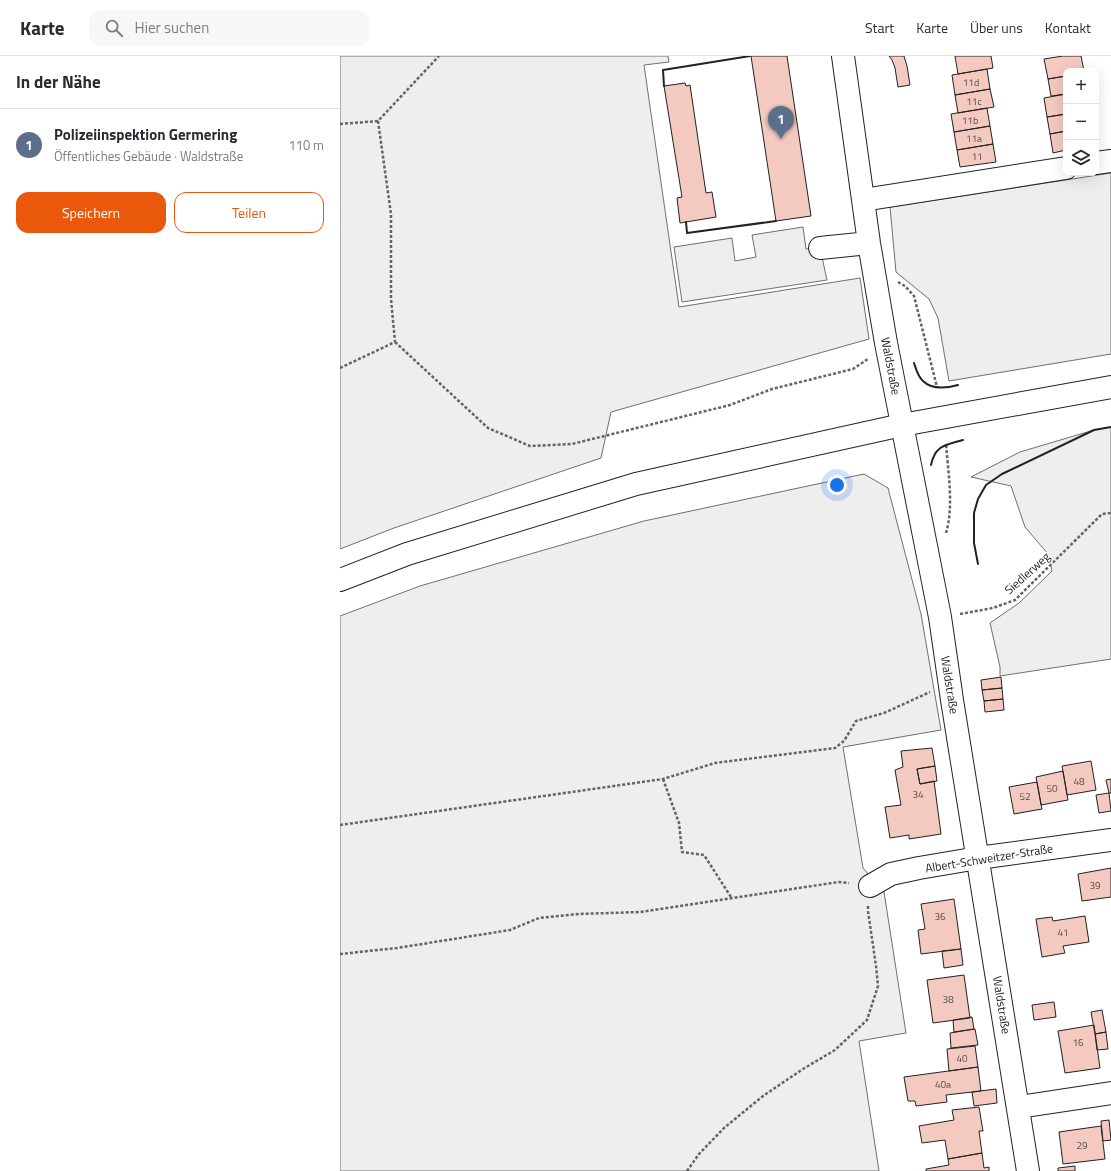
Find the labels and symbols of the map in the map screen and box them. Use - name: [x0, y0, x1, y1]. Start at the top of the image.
- house number: 11d: [963, 75, 979, 90]
- house number: 11c: [966, 94, 982, 109]
- pin: 1: [768, 106, 794, 139]
- house number: 11b: [962, 113, 978, 128]
- house number: 11a: [966, 131, 982, 146]
- house number: 11: [971, 149, 983, 164]
- street label: Waldstraße: [876, 335, 906, 397]
- your location: [827, 475, 847, 495]
- street label: Siedlerweg: [1000, 547, 1054, 599]
- street label: Waldstraße: [936, 655, 964, 715]
- house number: 48: [1073, 774, 1085, 789]
- house number: 50: [1046, 781, 1058, 796]
- house number: 34: [912, 787, 924, 802]
- house number: 52: [1019, 789, 1031, 804]
- street label: Albert-Schweitzer-Straße: [924, 839, 1054, 877]
- house number: 39: [1089, 878, 1101, 893]
- house number: 36: [934, 909, 946, 924]
- house number: 41: [1057, 925, 1069, 940]
- street label: Waldstraße: [988, 975, 1016, 1035]
- house number: 38: [942, 992, 954, 1007]
- house number: 16: [1072, 1035, 1084, 1050]
- house number: 40: [956, 1051, 968, 1066]
- house number: 40a: [935, 1077, 951, 1092]
- house number: 29: [1076, 1138, 1088, 1153]

